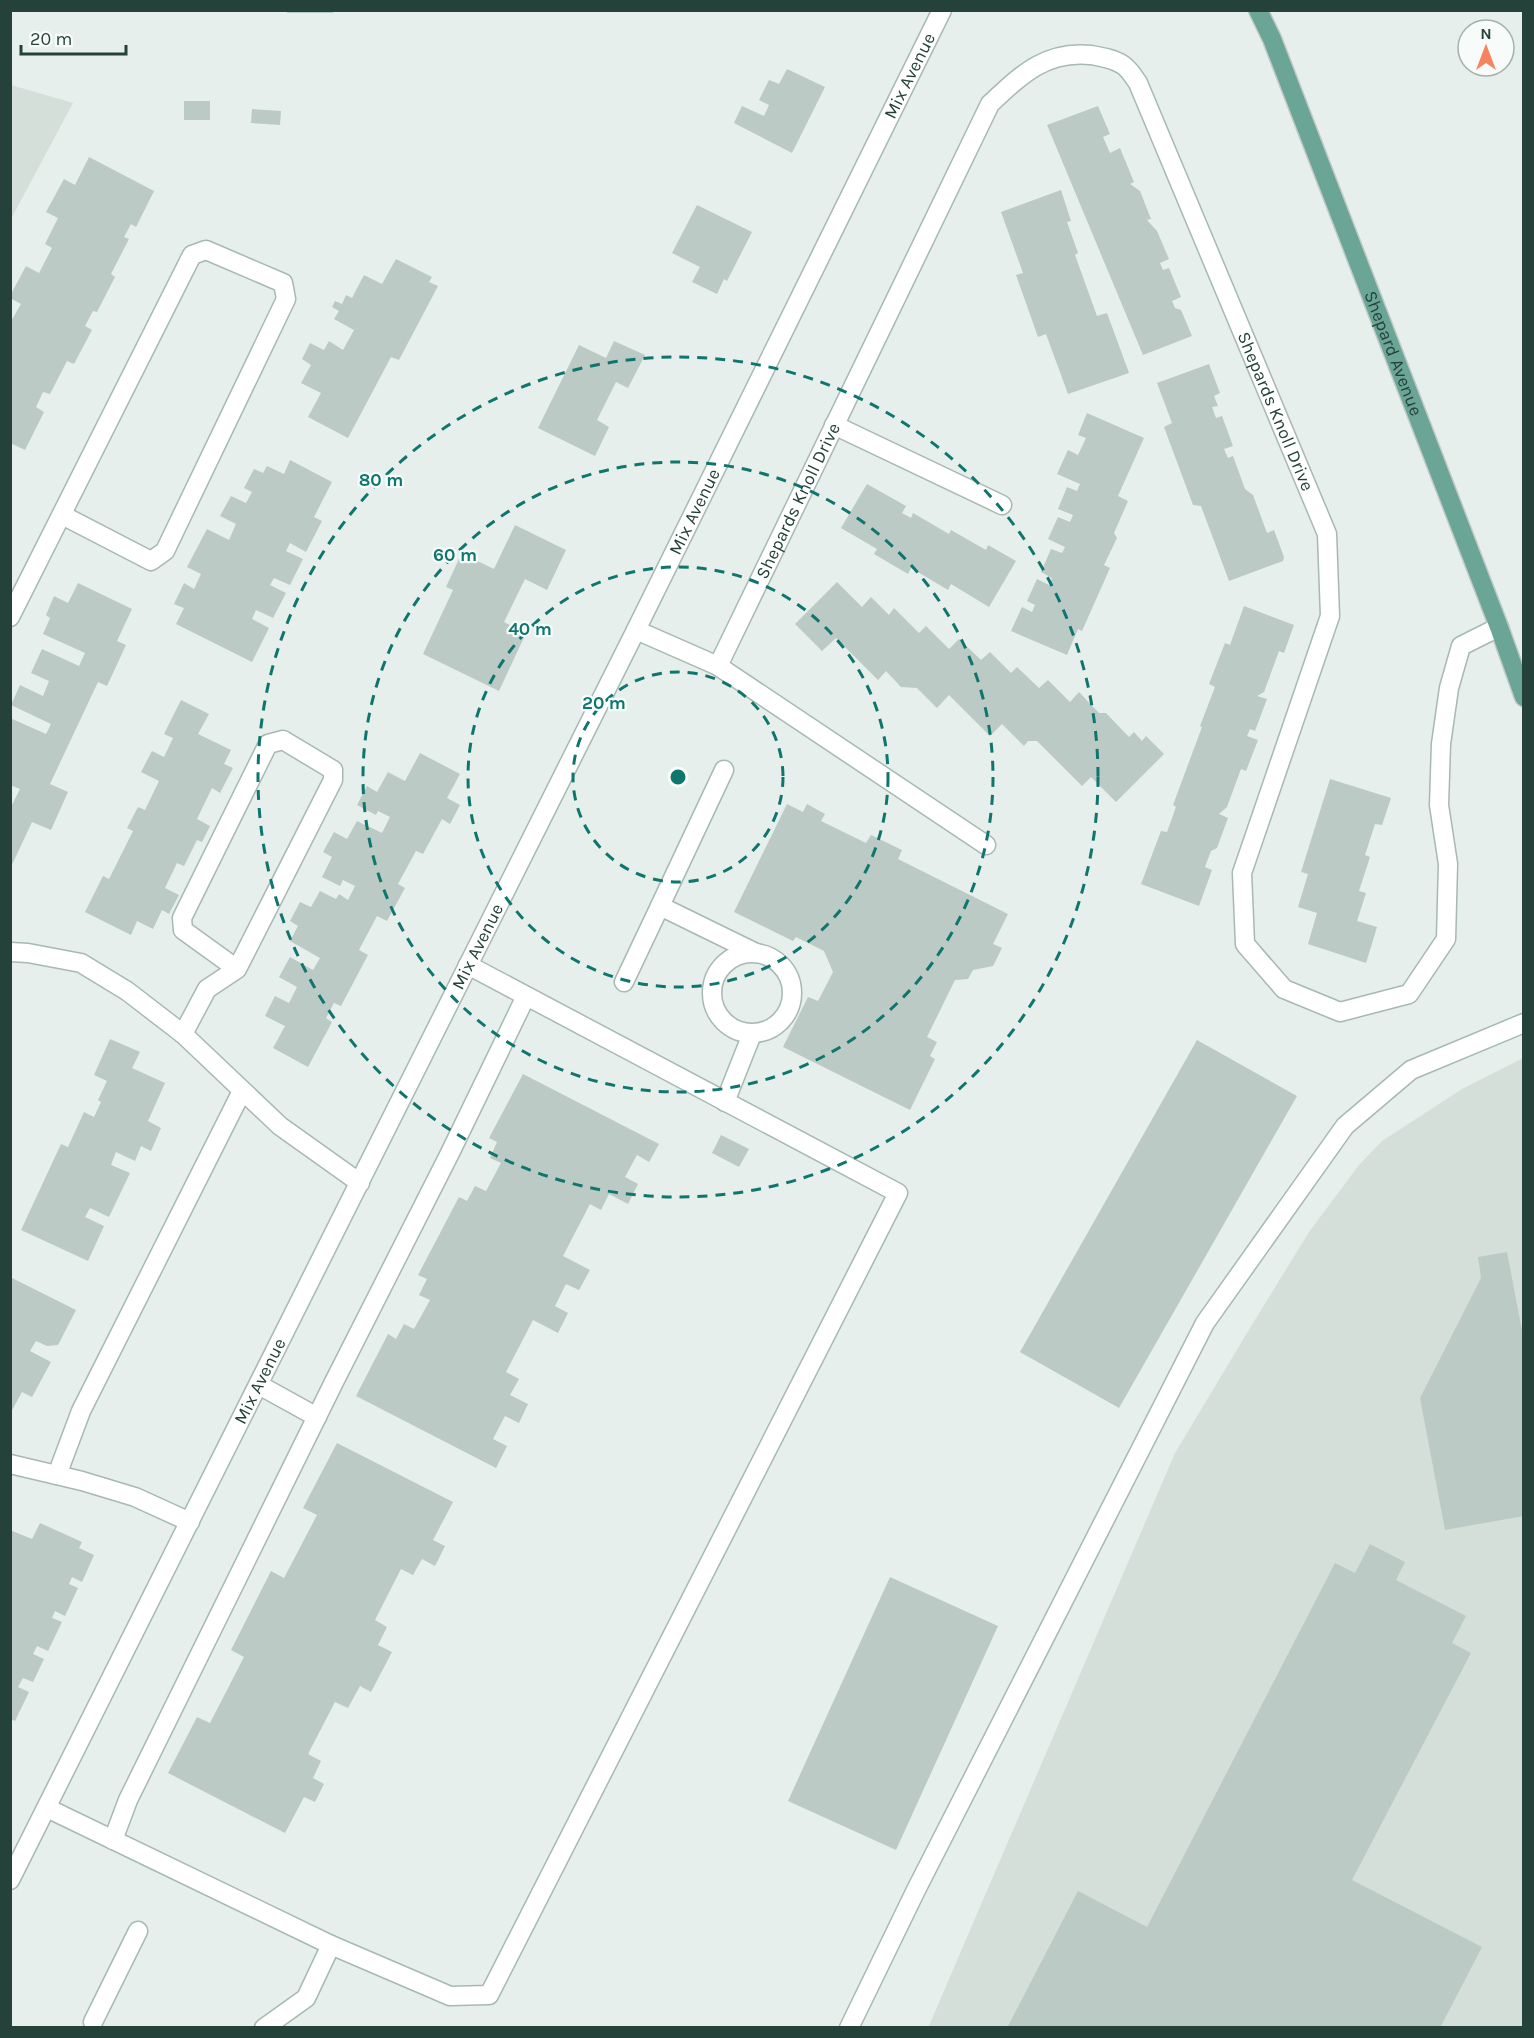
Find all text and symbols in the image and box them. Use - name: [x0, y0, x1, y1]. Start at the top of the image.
- scale bar: [21, 18, 126, 56]
- north arrow: [1456, 18, 1516, 78]
- text: N: [1480, 24, 1492, 43]
- text: 20 m: [30, 28, 72, 50]
- street label: Mix Avenue: [879, 29, 940, 123]
- street label: Shepard Avenue: [1359, 288, 1427, 419]
- street label: Shepards Knoll Drive: [1233, 329, 1319, 494]
- street label: Shepards Knoll Drive: [751, 419, 845, 582]
- street label: Mix Avenue: [664, 465, 725, 558]
- text: 80 m: [359, 469, 403, 491]
- text: 60 m: [433, 544, 477, 566]
- text: 40 m: [508, 618, 552, 640]
- text: 20 m: [582, 692, 626, 714]
- centre of rings: [668, 767, 688, 787]
- street label: Mix Avenue: [447, 900, 508, 993]
- street label: Mix Avenue: [229, 1334, 291, 1428]

